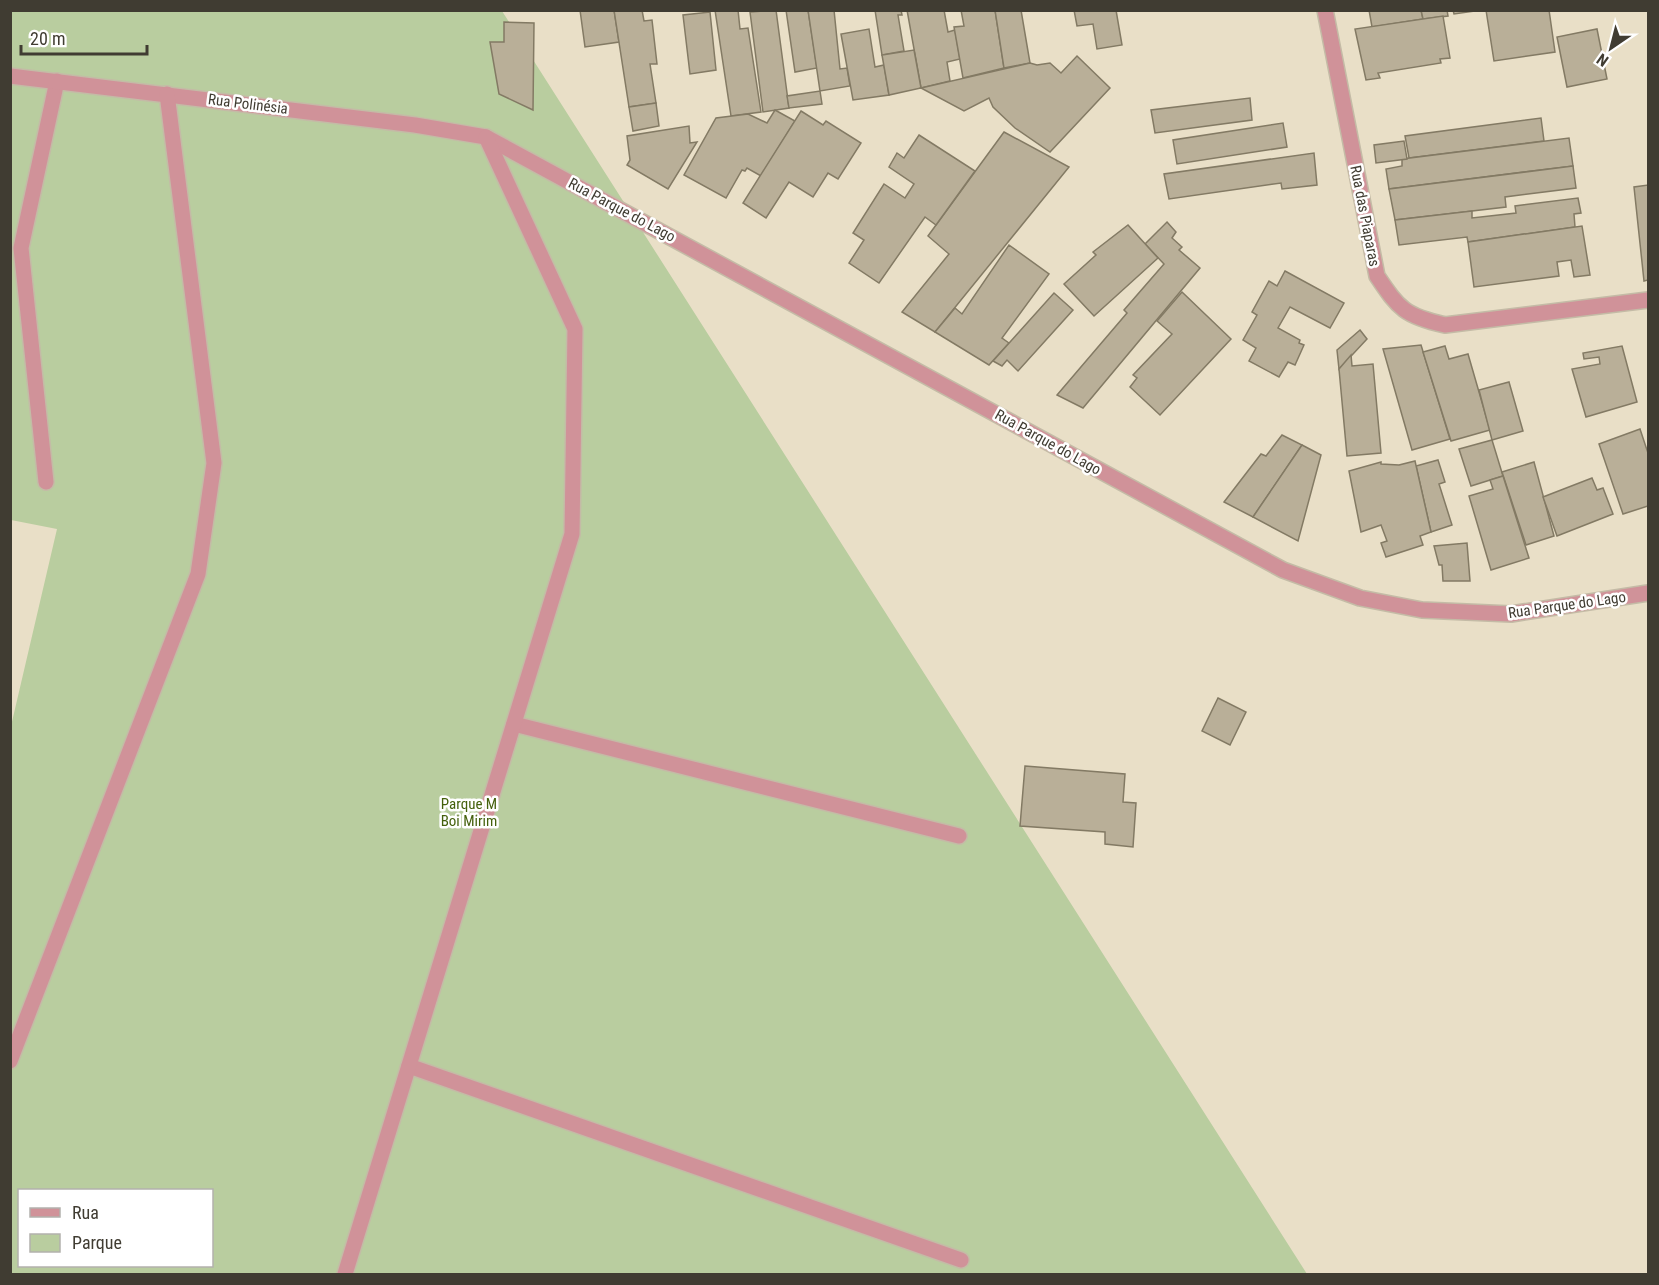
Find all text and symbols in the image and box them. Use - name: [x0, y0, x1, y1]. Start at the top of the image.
- scale bar: [21, 18, 147, 56]
- north arrow: [1581, 18, 1641, 78]
- text: 20 m: [30, 28, 65, 49]
- text: N: [1593, 49, 1612, 70]
- street label: Rua Polinésia: [207, 90, 289, 118]
- street label: Rua das Piaparas: [1346, 164, 1384, 268]
- street label: Rua Parque do Lago: [565, 174, 679, 246]
- street label: Rua Parque do Lago: [992, 405, 1104, 479]
- street label: Rua Parque do Lago: [1507, 588, 1627, 622]
- park label: Parque M Boi Mirim: [441, 795, 497, 830]
- legend: [18, 1189, 213, 1267]
- text: Rua: [72, 1202, 99, 1223]
- text: Parque: [72, 1232, 122, 1253]

